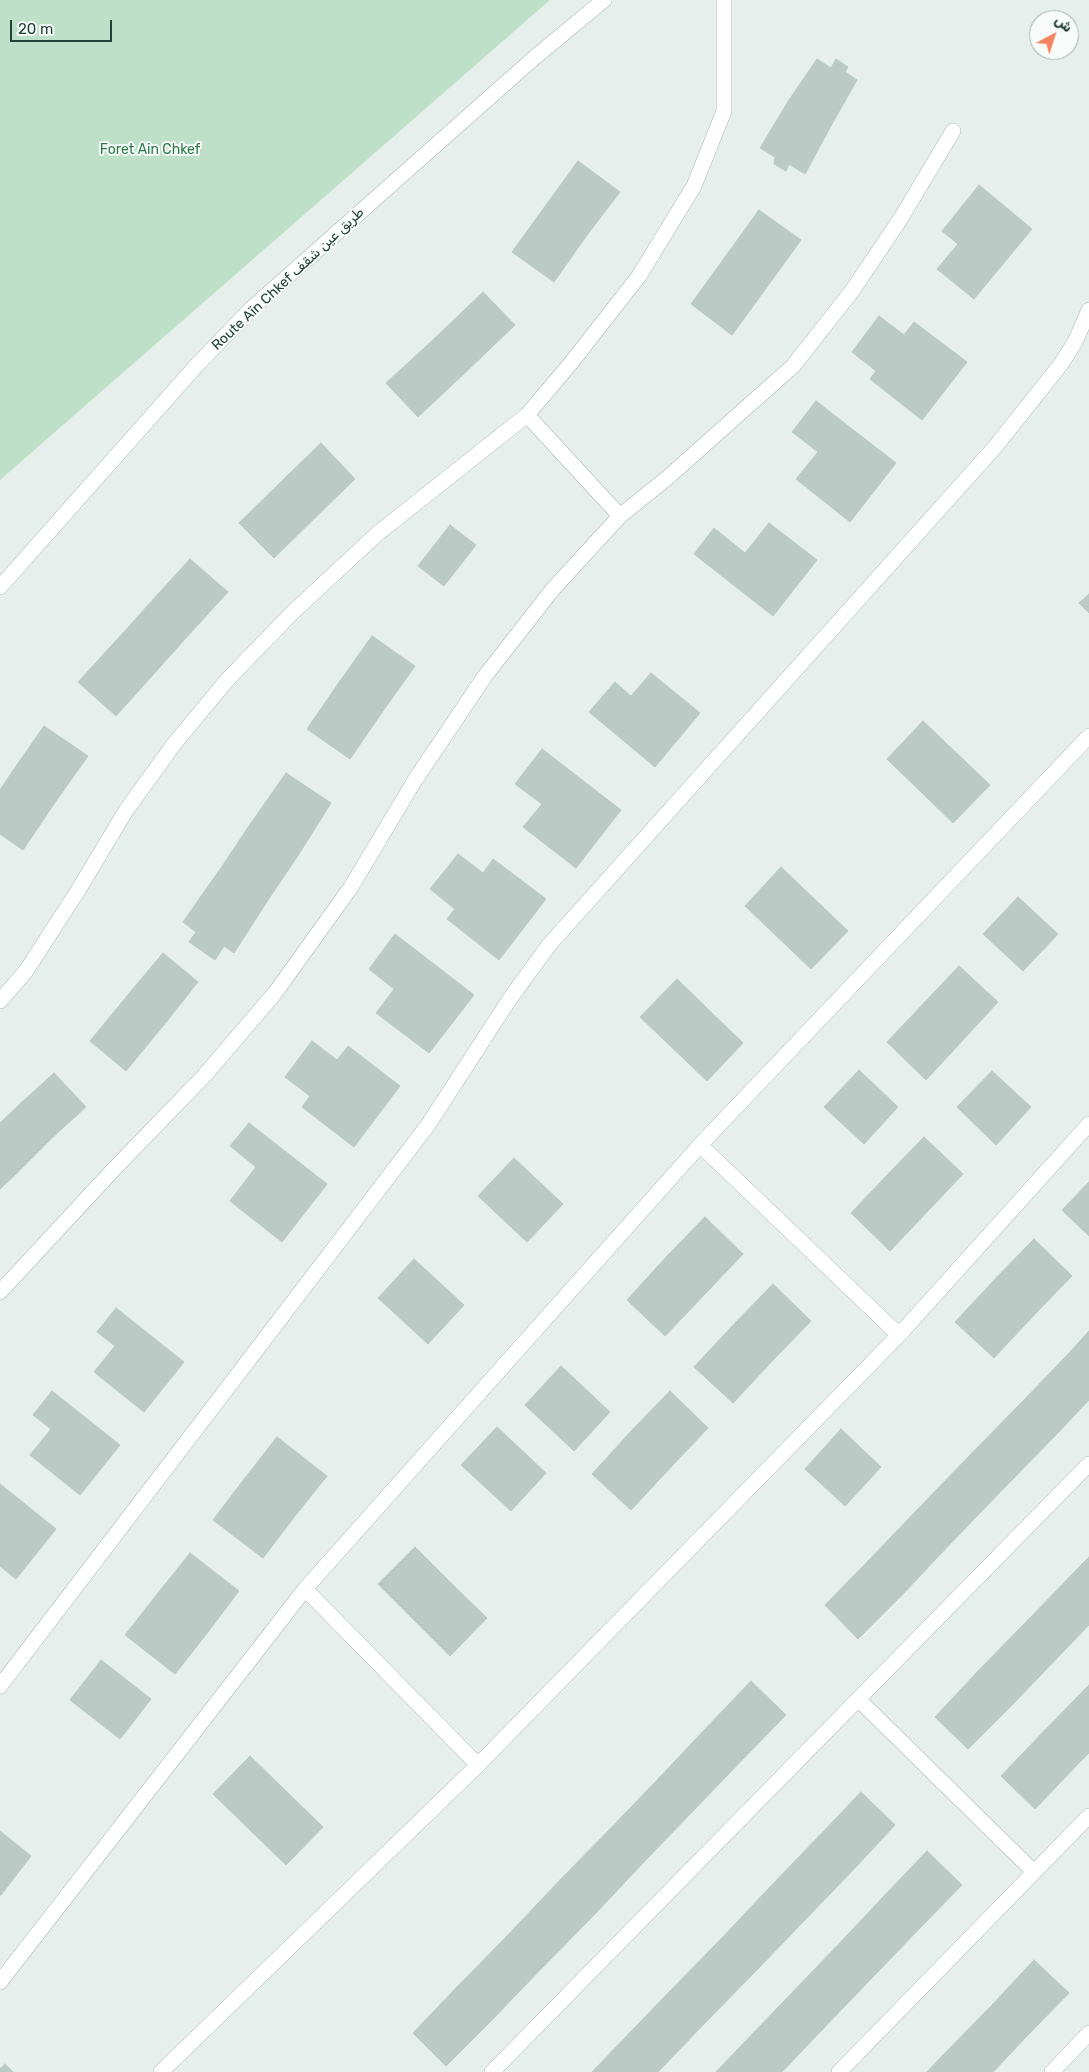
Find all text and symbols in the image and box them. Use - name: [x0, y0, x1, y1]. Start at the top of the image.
- scale bar: [12, 10, 115, 42]
- north arrow: [1029, 10, 1079, 60]
- text: ش: [1051, 12, 1076, 36]
- text: 20 m: [18, 20, 53, 38]
- park label: Foret Ain Chkef: [100, 142, 200, 158]
- street label: Route Aïn Chkef طريق عين شقف: [208, 204, 368, 354]

